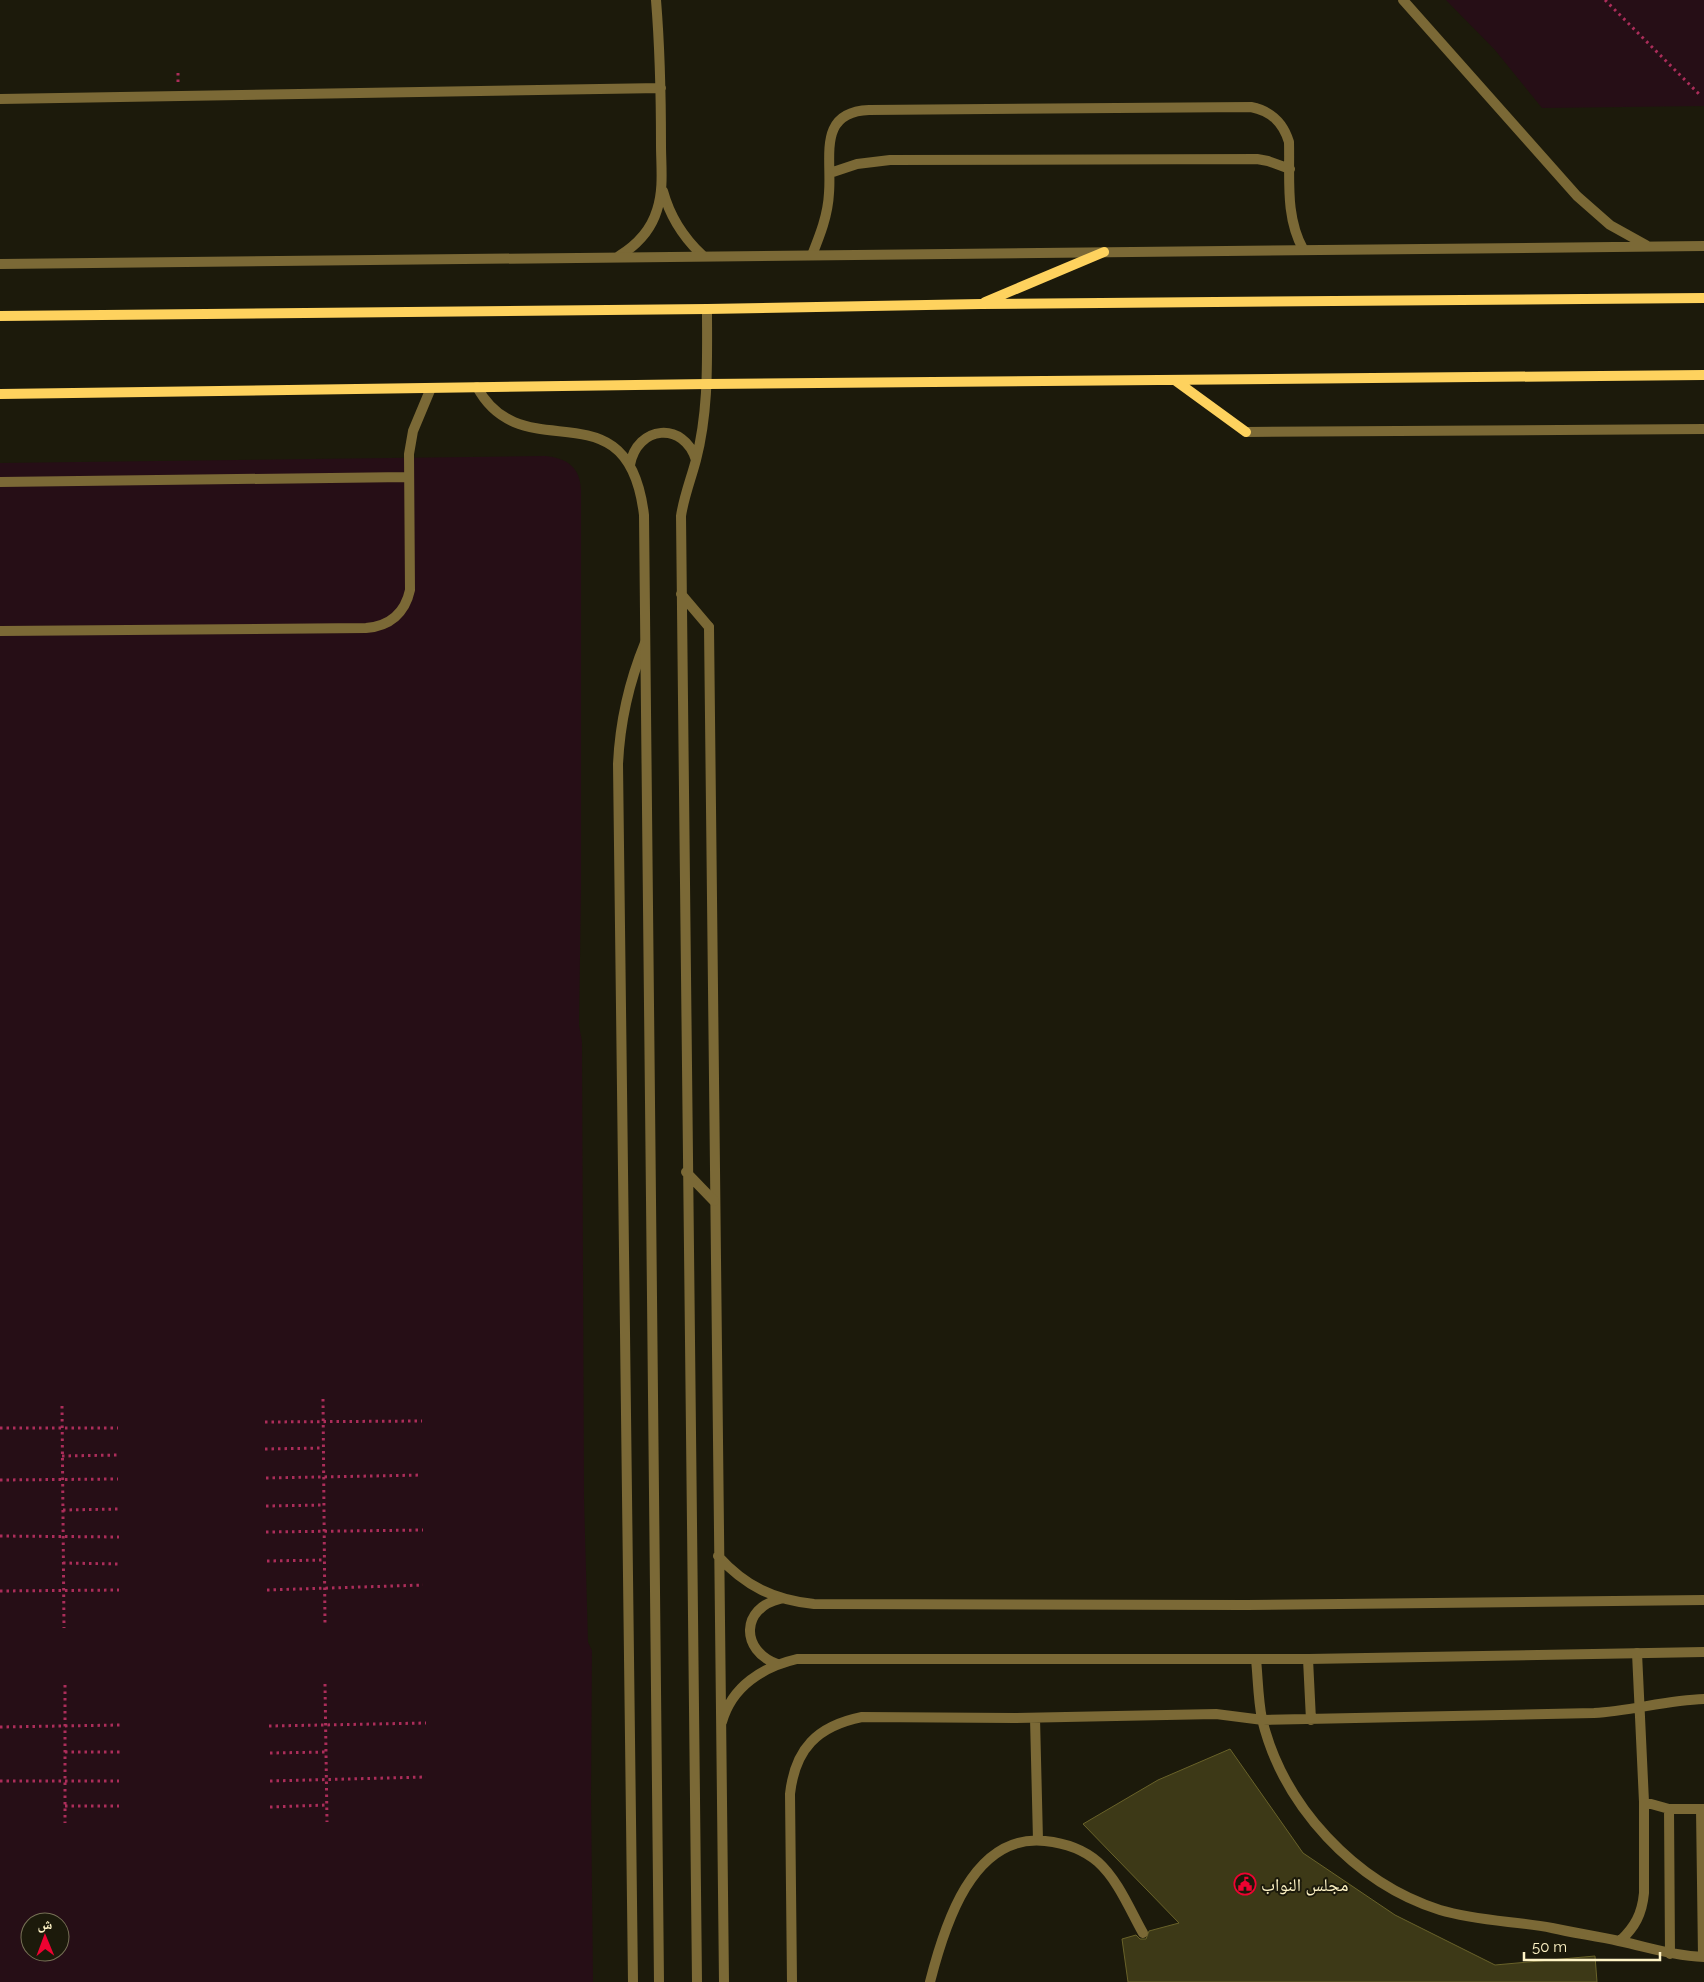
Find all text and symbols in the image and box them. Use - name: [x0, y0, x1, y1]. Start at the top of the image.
- public building icon: مجلس النواب: [1233, 1872, 1257, 1896]
- place label: مجلس النواب: [1261, 1874, 1348, 1896]
- north arrow: [20, 1912, 70, 1962]
- text: ش: [37, 1916, 52, 1933]
- scale bar: [1524, 1930, 1660, 1962]
- text: 50 m: [1532, 1938, 1567, 1956]

